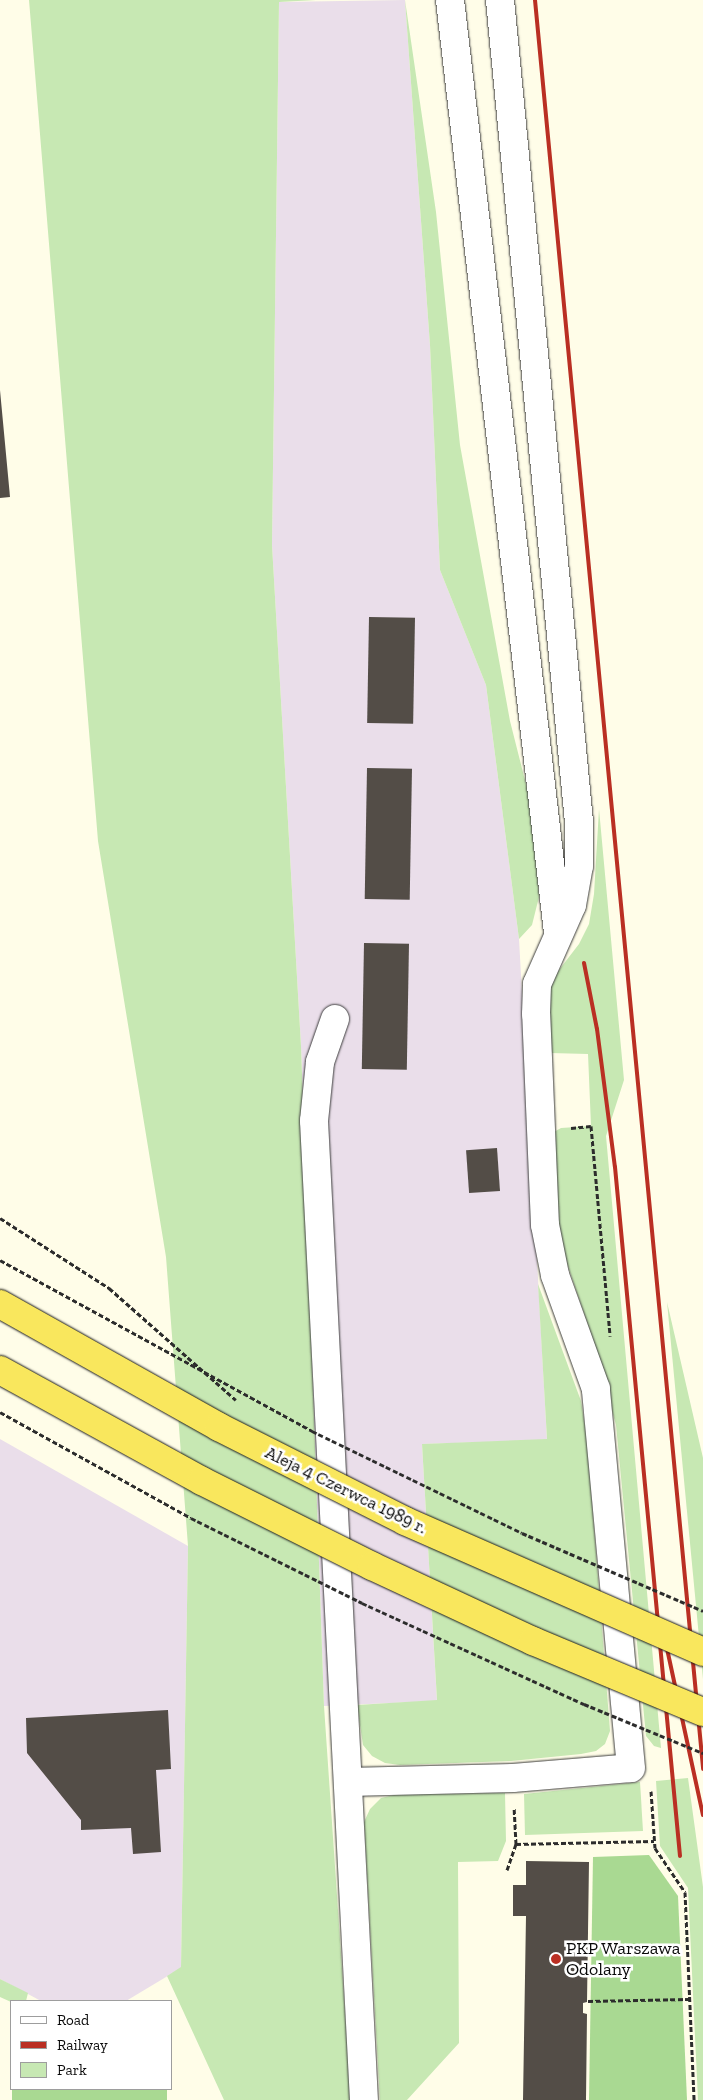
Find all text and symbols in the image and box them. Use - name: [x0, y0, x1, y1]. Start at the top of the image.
- street label: Aleja 4 Czerwca 1989 r.: [262, 1441, 430, 1539]
- place label: PKP Warszawa Odolany: [566, 1938, 682, 1980]
- marker: PKP Warszawa Odolany: [550, 1953, 562, 1965]
- legend: [10, 2000, 172, 2090]
- text: Road: [57, 2011, 89, 2029]
- text: Railway: [57, 2036, 108, 2054]
- text: Park: [57, 2061, 87, 2079]

